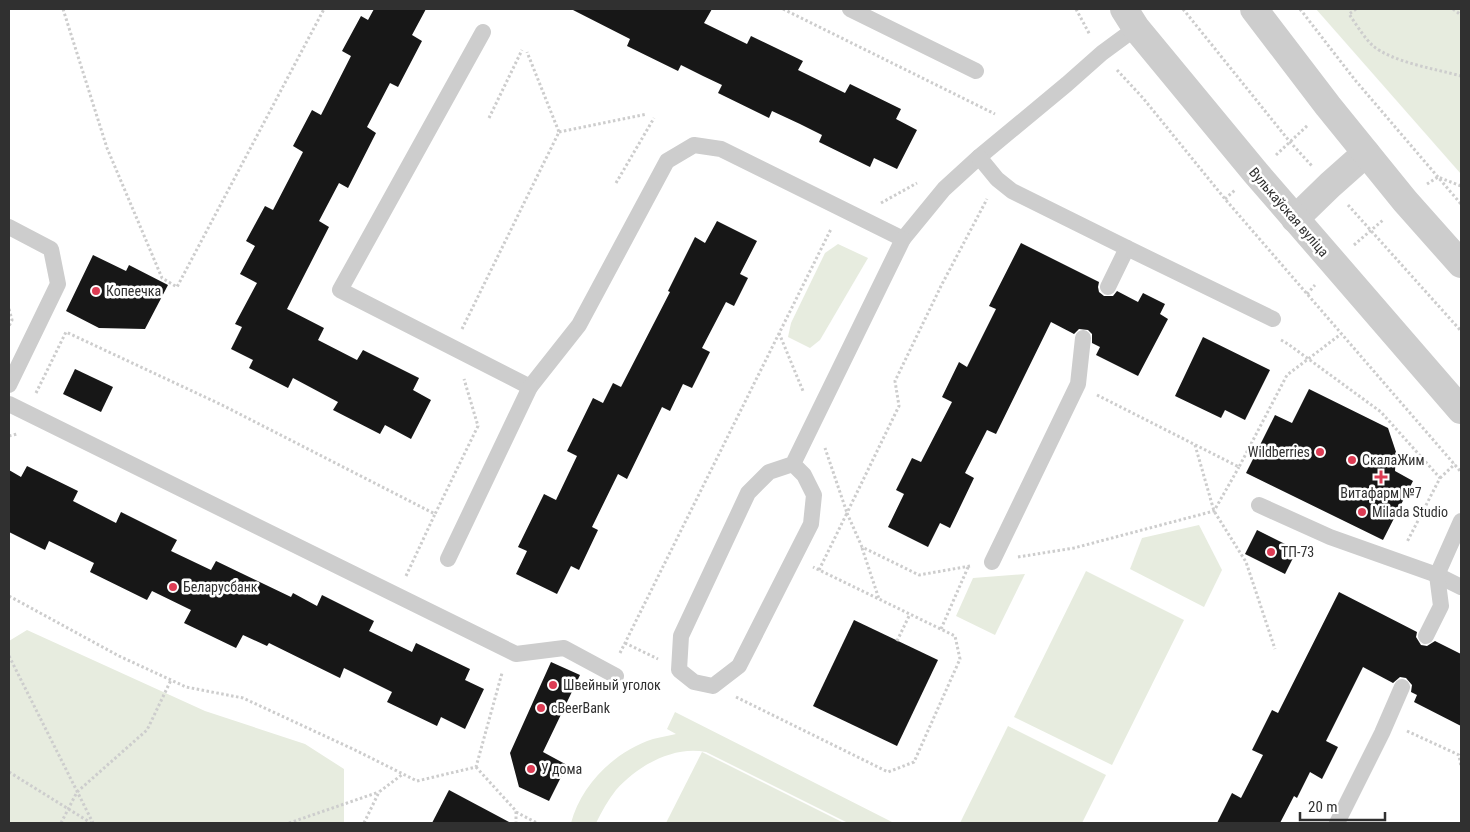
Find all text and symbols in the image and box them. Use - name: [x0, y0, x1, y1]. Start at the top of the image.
- street label: Вулькаўская вуліца: [1246, 164, 1332, 260]
- place label: Копеечка: [106, 283, 161, 299]
- marker: Копеечка: [90, 285, 102, 297]
- place label: Wildberries: [1248, 444, 1310, 460]
- marker: Wildberries: [1314, 446, 1326, 458]
- place label: СкалаЖим: [1362, 452, 1424, 468]
- marker: СкалаЖим: [1346, 454, 1358, 466]
- marker: Витафарм №7: [1375, 471, 1387, 483]
- place label: Витафарм №7: [1340, 485, 1422, 501]
- place label: Milada Studio: [1372, 504, 1448, 520]
- marker: Milada Studio: [1356, 506, 1368, 518]
- place label: ТП-73: [1281, 544, 1314, 560]
- marker: ТП-73: [1265, 546, 1277, 558]
- place label: Беларусбанк: [183, 579, 258, 595]
- marker: Беларусбанк: [167, 581, 179, 593]
- place label: Швейный уголок: [563, 677, 661, 693]
- marker: Швейный уголок: [547, 679, 559, 691]
- place label: cBeerBank: [551, 700, 611, 716]
- marker: cBeerBank: [535, 702, 547, 714]
- place label: У дома: [541, 761, 582, 777]
- marker: У дома: [525, 763, 537, 775]
- scale bar: [1300, 790, 1385, 822]
- text: 20 m: [1308, 798, 1338, 816]

